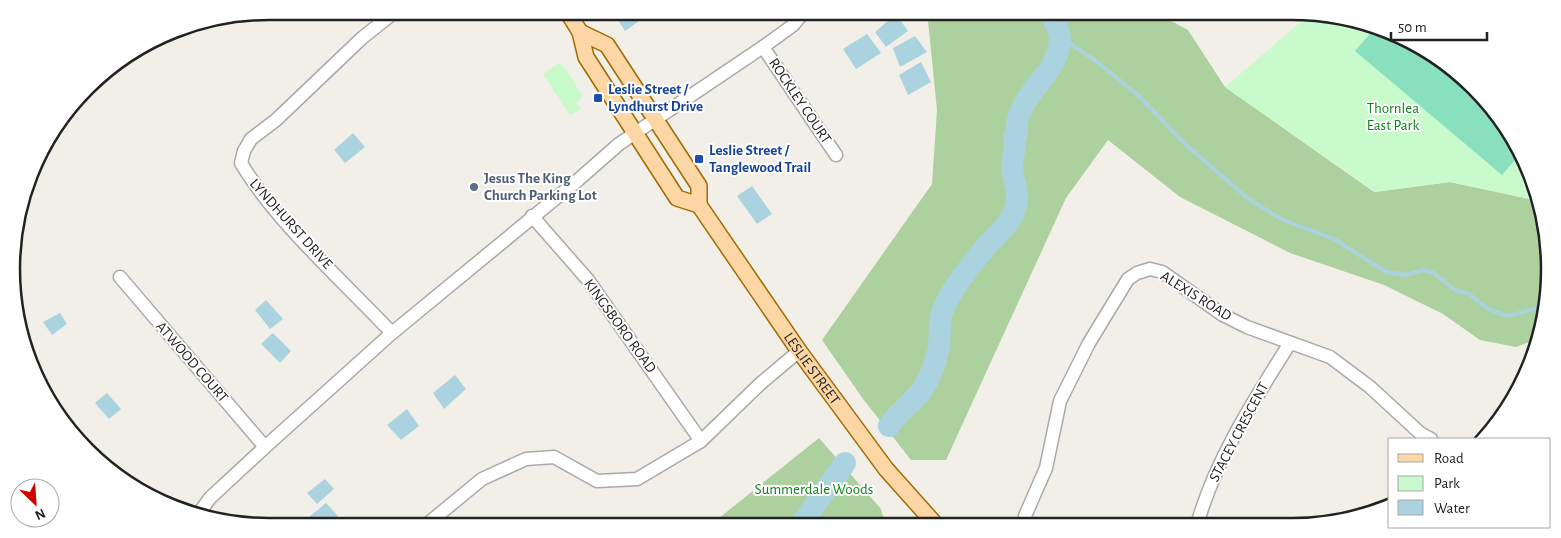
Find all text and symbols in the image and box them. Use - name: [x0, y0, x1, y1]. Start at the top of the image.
- scale bar: [1391, 10, 1487, 42]
- text: 50 m: [1398, 20, 1427, 35]
- street label: ROCKLEY COURT: [766, 56, 834, 147]
- place label: Leslie Street / Lyndhurst Drive: [608, 82, 703, 114]
- marker: Leslie Street / Lyndhurst Drive: [592, 92, 604, 104]
- park label: Thornlea East Park: [1367, 101, 1419, 133]
- place label: Leslie Street / Tanglewood Trail: [709, 143, 811, 175]
- marker: Leslie Street / Tanglewood Trail: [693, 153, 705, 165]
- place label: Jesus The King Church Parking Lot: [484, 171, 597, 203]
- street label: LYNDHURST DRIVE: [247, 176, 335, 272]
- marker: Jesus The King Church Parking Lot: [468, 181, 480, 193]
- street label: ALEXIS ROAD: [1158, 268, 1234, 324]
- street label: KINGSBORO ROAD: [581, 276, 659, 376]
- street label: ATWOOD COURT: [153, 319, 231, 406]
- street label: LESLIE STREET: [781, 330, 844, 408]
- street label: STACEY CRESCENT: [1207, 379, 1272, 484]
- legend: [1388, 438, 1551, 528]
- text: Road: [1434, 451, 1464, 466]
- text: Park: [1434, 476, 1460, 491]
- north arrow: [10, 478, 60, 528]
- park label: Summerdale Woods: [755, 482, 873, 497]
- text: Water: [1434, 501, 1470, 516]
- text: N: [33, 505, 47, 522]

